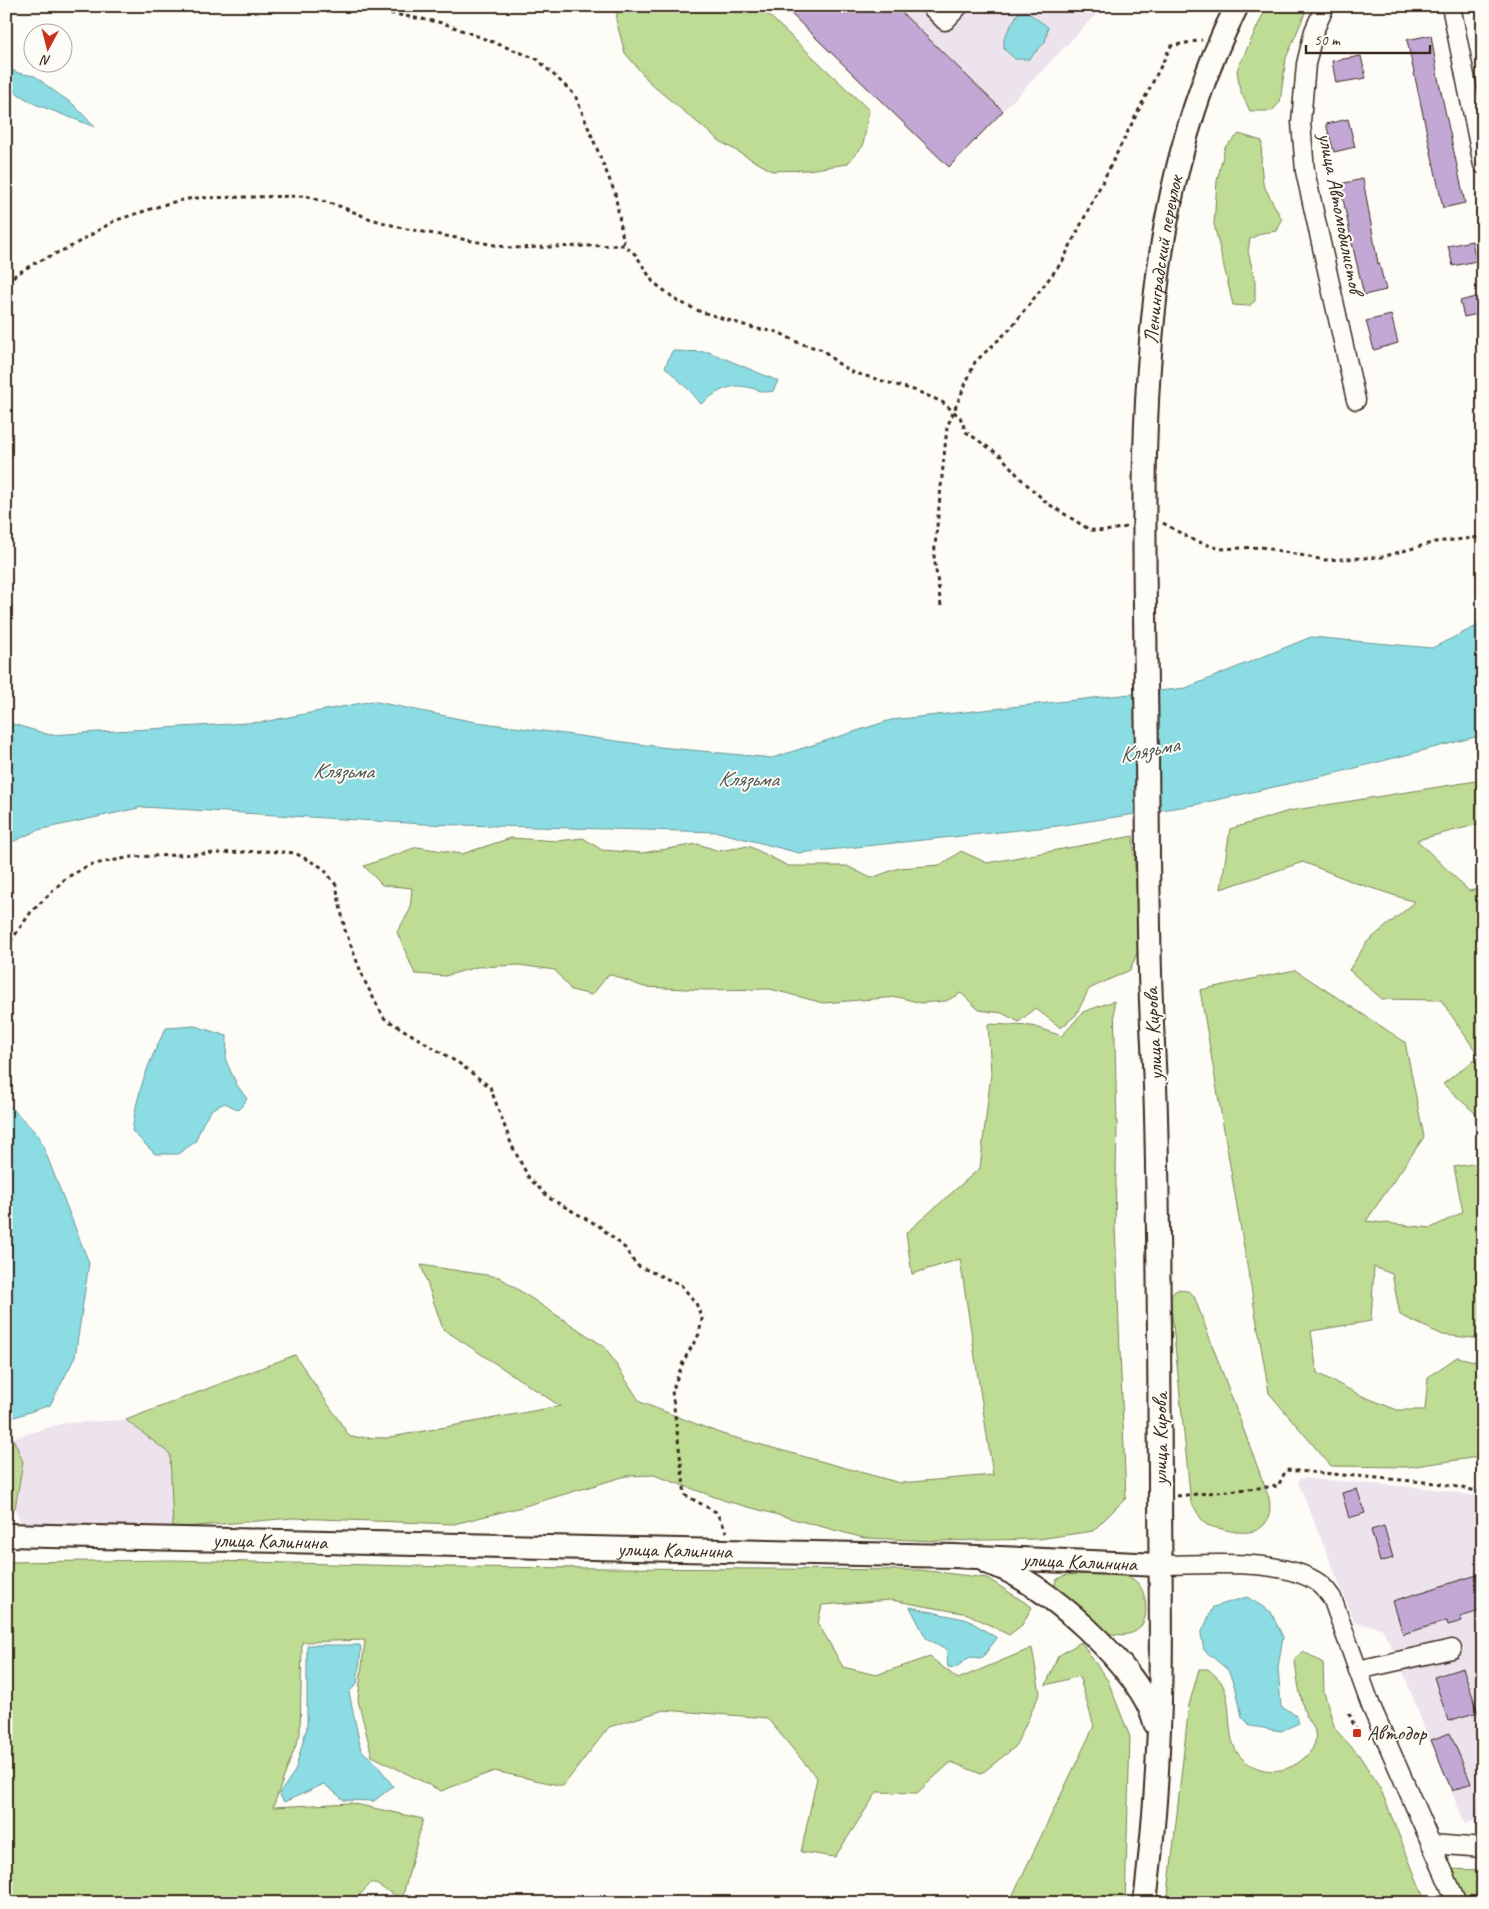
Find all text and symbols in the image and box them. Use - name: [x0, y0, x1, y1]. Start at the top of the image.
- north arrow: [22, 22, 72, 72]
- scale bar: [1306, 22, 1430, 54]
- text: 50 m: [1314, 31, 1341, 50]
- text: N: [39, 51, 52, 69]
- street label: улица Автомобилистов: [1312, 129, 1370, 300]
- street label: Ленинградский переулок: [1138, 171, 1189, 345]
- water label: Клязьма: [1117, 730, 1183, 769]
- water label: Клязьма: [313, 756, 376, 786]
- water label: Клязьма: [718, 764, 781, 794]
- street label: улица Кирова: [1137, 985, 1169, 1083]
- street label: улица Кирова: [1147, 1390, 1173, 1487]
- street label: улица Калинина: [210, 1527, 329, 1555]
- street label: улица Калинина: [615, 1536, 734, 1564]
- street label: улица Калинина: [1020, 1546, 1139, 1577]
- place label: Автодор: [1367, 1720, 1427, 1746]
- marker: Автодор: [1351, 1727, 1363, 1739]

